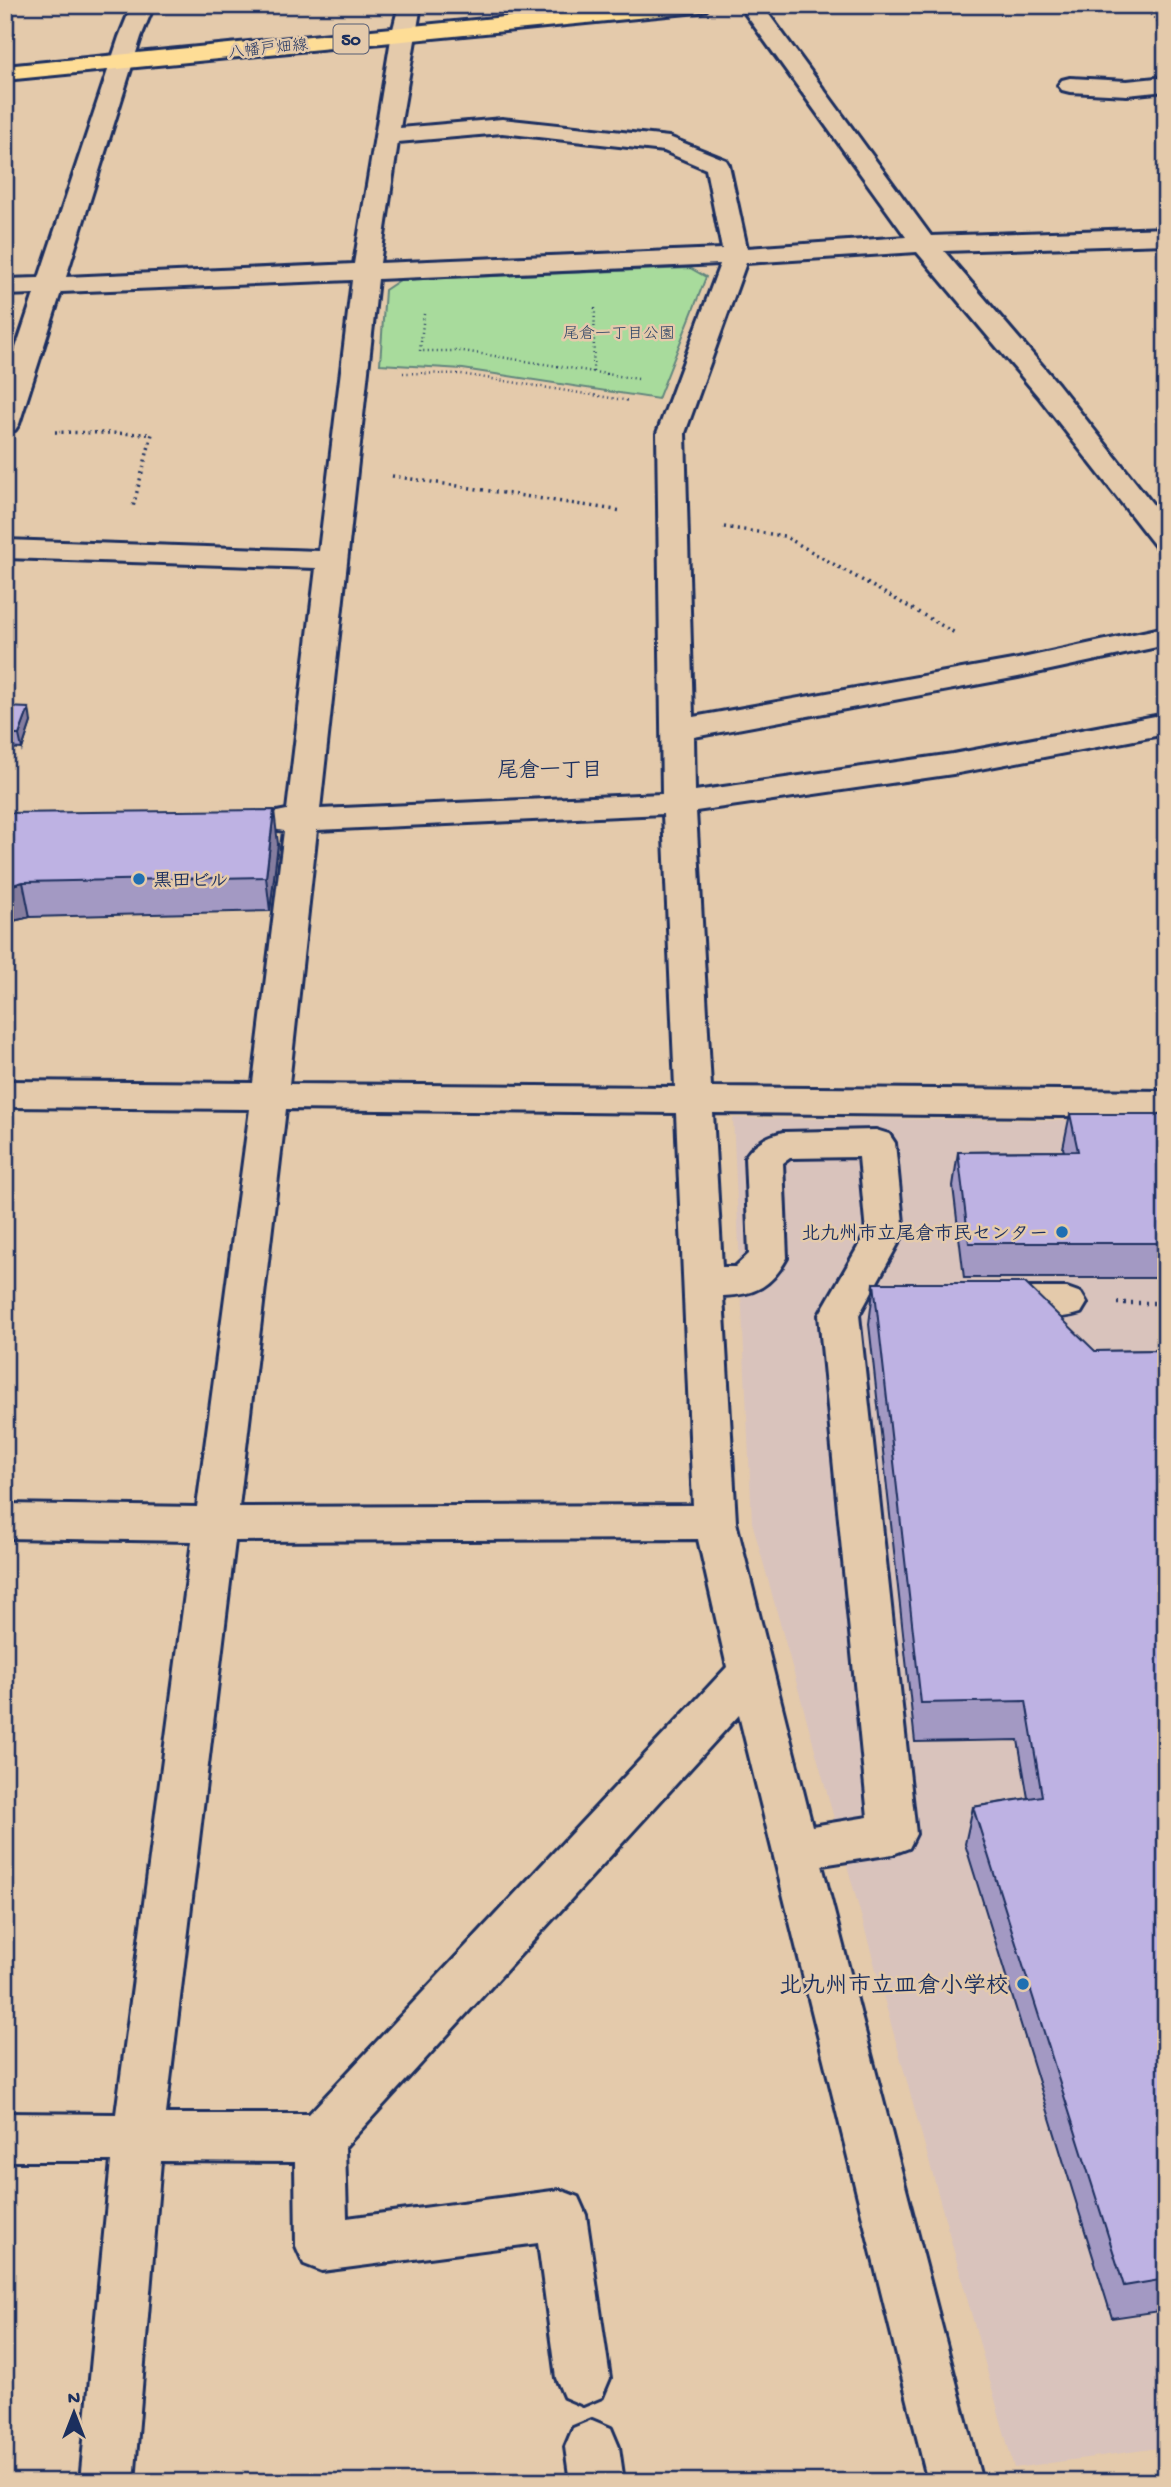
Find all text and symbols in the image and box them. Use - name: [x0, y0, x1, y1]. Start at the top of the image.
- road number: 50: [334, 24, 368, 54]
- street label: 八幡戸畑線: [227, 35, 309, 64]
- park label: 尾倉一丁目公園: [563, 324, 675, 345]
- district label: 尾倉一丁目: [498, 758, 603, 785]
- marker: 黒田ビル: [131, 871, 147, 887]
- place label: 黒田ビル: [153, 871, 229, 894]
- place label: 北九州市立尾倉市民センター: [801, 1223, 1048, 1247]
- marker: 北九州市立尾倉市民センター: [1054, 1224, 1070, 1240]
- place label: 北九州市立皿倉小学校: [779, 1973, 1009, 2001]
- marker: 北九州市立皿倉小学校: [1015, 1976, 1031, 1992]
- north arrow: [38, 2378, 108, 2448]
- text: N: [68, 2388, 80, 2411]

